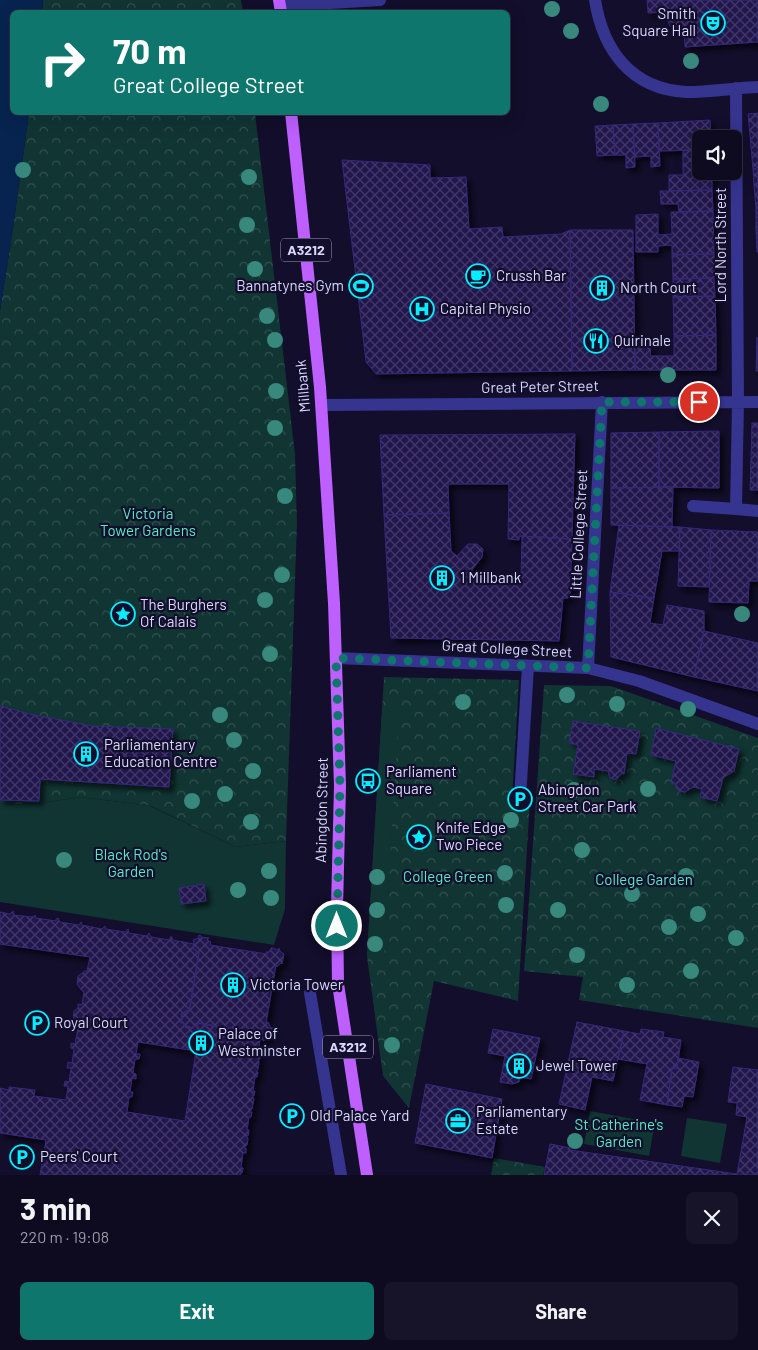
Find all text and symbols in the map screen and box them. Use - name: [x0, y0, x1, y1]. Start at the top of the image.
- place label: Smith Square Hall: [622, 4, 696, 39]
- theatre icon: Smith Square Hall: [700, 10, 726, 36]
- text: 70 m: [113, 29, 187, 71]
- icon: right: [30, 30, 95, 95]
- text: Great College Street: [113, 71, 305, 97]
- map controls: [692, 130, 742, 180]
- button: sound: [692, 130, 742, 180]
- street label: Lord North Street: [711, 188, 729, 302]
- road number: A3212: [281, 238, 331, 262]
- cafe icon: Crussh Bar: [465, 263, 491, 289]
- place label: Crussh Bar: [496, 266, 567, 284]
- sports icon: Bannatynes Gym: [348, 273, 374, 299]
- building icon: North Court: [589, 275, 615, 301]
- place label: Bannatynes Gym: [236, 276, 344, 294]
- place label: North Court: [620, 278, 697, 296]
- hospital icon: Capital Physio: [409, 296, 435, 322]
- place label: Capital Physio: [440, 299, 531, 317]
- restaurant icon: Quirinale: [583, 328, 609, 354]
- place label: Quirinale: [614, 331, 671, 349]
- street label: Millbank: [291, 358, 313, 413]
- street label: Great Peter Street: [481, 376, 599, 396]
- pin: [678, 381, 720, 423]
- icon: arrive: [685, 388, 713, 416]
- street label: Little College Street: [566, 469, 590, 599]
- park label: Victoria Tower Gardens: [100, 504, 196, 539]
- building icon: 1 Millbank: [429, 565, 455, 591]
- place label: 1 Millbank: [460, 568, 522, 586]
- place label: The Burghers Of Calais: [140, 595, 227, 630]
- place icon: The Burghers Of Calais: [110, 601, 136, 627]
- street label: Great College Street: [441, 636, 573, 660]
- place label: Parliamentary Education Centre: [104, 735, 217, 770]
- building icon: Parliamentary Education Centre: [73, 741, 99, 767]
- street label: Abingdon Street: [311, 757, 331, 863]
- place label: Parliament Square: [386, 762, 457, 797]
- bus stop icon: Parliament Square: [355, 768, 381, 794]
- place label: Abingdon Street Car Park: [538, 780, 637, 815]
- parking icon: Abingdon Street Car Park: [507, 786, 533, 812]
- place label: Knife Edge Two Piece: [436, 818, 506, 853]
- place icon: Knife Edge Two Piece: [406, 824, 432, 850]
- park label: Black Rod's Garden: [94, 845, 168, 880]
- park label: College Green: [403, 867, 493, 885]
- park label: College Garden: [595, 870, 693, 888]
- position arrow: [310, 899, 362, 951]
- building icon: Victoria Tower: [220, 972, 246, 998]
- place label: Victoria Tower: [250, 975, 344, 993]
- parking icon: Royal Court: [24, 1010, 50, 1036]
- place label: Royal Court: [54, 1013, 128, 1031]
- place label: Palace of Westminster: [218, 1024, 302, 1059]
- building icon: Palace of Westminster: [188, 1030, 214, 1056]
- road number: A3212: [323, 1036, 373, 1058]
- building icon: Jewel Tower: [506, 1053, 532, 1079]
- place label: Jewel Tower: [536, 1056, 617, 1074]
- place label: Parliamentary Estate: [476, 1102, 567, 1137]
- parking icon: Old Palace Yard: [279, 1103, 305, 1129]
- place label: Old Palace Yard: [310, 1106, 409, 1124]
- office icon: Parliamentary Estate: [445, 1108, 471, 1134]
- park label: St Catherine's Garden: [574, 1115, 664, 1150]
- parking icon: Peers' Court: [9, 1144, 35, 1170]
- place label: Peers' Court: [40, 1147, 118, 1165]
- text: 3 min: [20, 1190, 91, 1226]
- button: close: [686, 1192, 738, 1244]
- text: 220 m · 19:08: [20, 1227, 109, 1246]
- button: Exit: [20, 1282, 374, 1340]
- button: Share: [384, 1282, 738, 1340]

